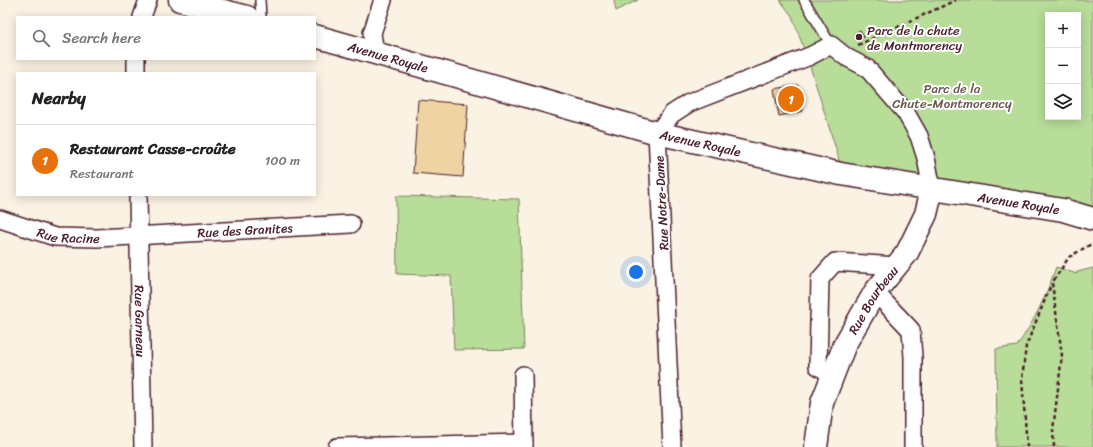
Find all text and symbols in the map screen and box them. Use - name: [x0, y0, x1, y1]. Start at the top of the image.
- map controls: [1045, 12, 1081, 120]
- button: +: [1045, 12, 1081, 48]
- search box: [16, 16, 316, 60]
- place label: Parc de la chute de Montmorency: [867, 19, 962, 57]
- text: Search here: [62, 25, 141, 51]
- icon: search: [30, 27, 52, 49]
- marker: Parc de la chute de Montmorency: [854, 32, 864, 42]
- street label: Avenue Royale: [344, 35, 431, 80]
- button: −: [1045, 48, 1081, 84]
- park label: Parc de la Chute-Montmorency: [892, 77, 1012, 115]
- text: Nearby: [32, 83, 86, 113]
- pin: 1: [778, 84, 804, 114]
- button: layers: [1045, 84, 1081, 120]
- street label: Avenue Royale: [657, 123, 743, 163]
- text: Restaurant Casse-croûte: [70, 136, 236, 162]
- text: 1: [42, 149, 48, 172]
- text: 100 m: [265, 149, 300, 172]
- street label: Rue Notre-Dame: [648, 155, 675, 251]
- text: Restaurant: [70, 162, 134, 185]
- street label: Avenue Royale: [975, 185, 1061, 221]
- street label: Rue des Granites: [197, 216, 294, 244]
- street label: Rue Racine: [34, 221, 100, 250]
- street label: Rue Bourbeau: [842, 260, 904, 339]
- your location: [626, 262, 646, 282]
- street label: Rue Garneau: [128, 285, 152, 357]

